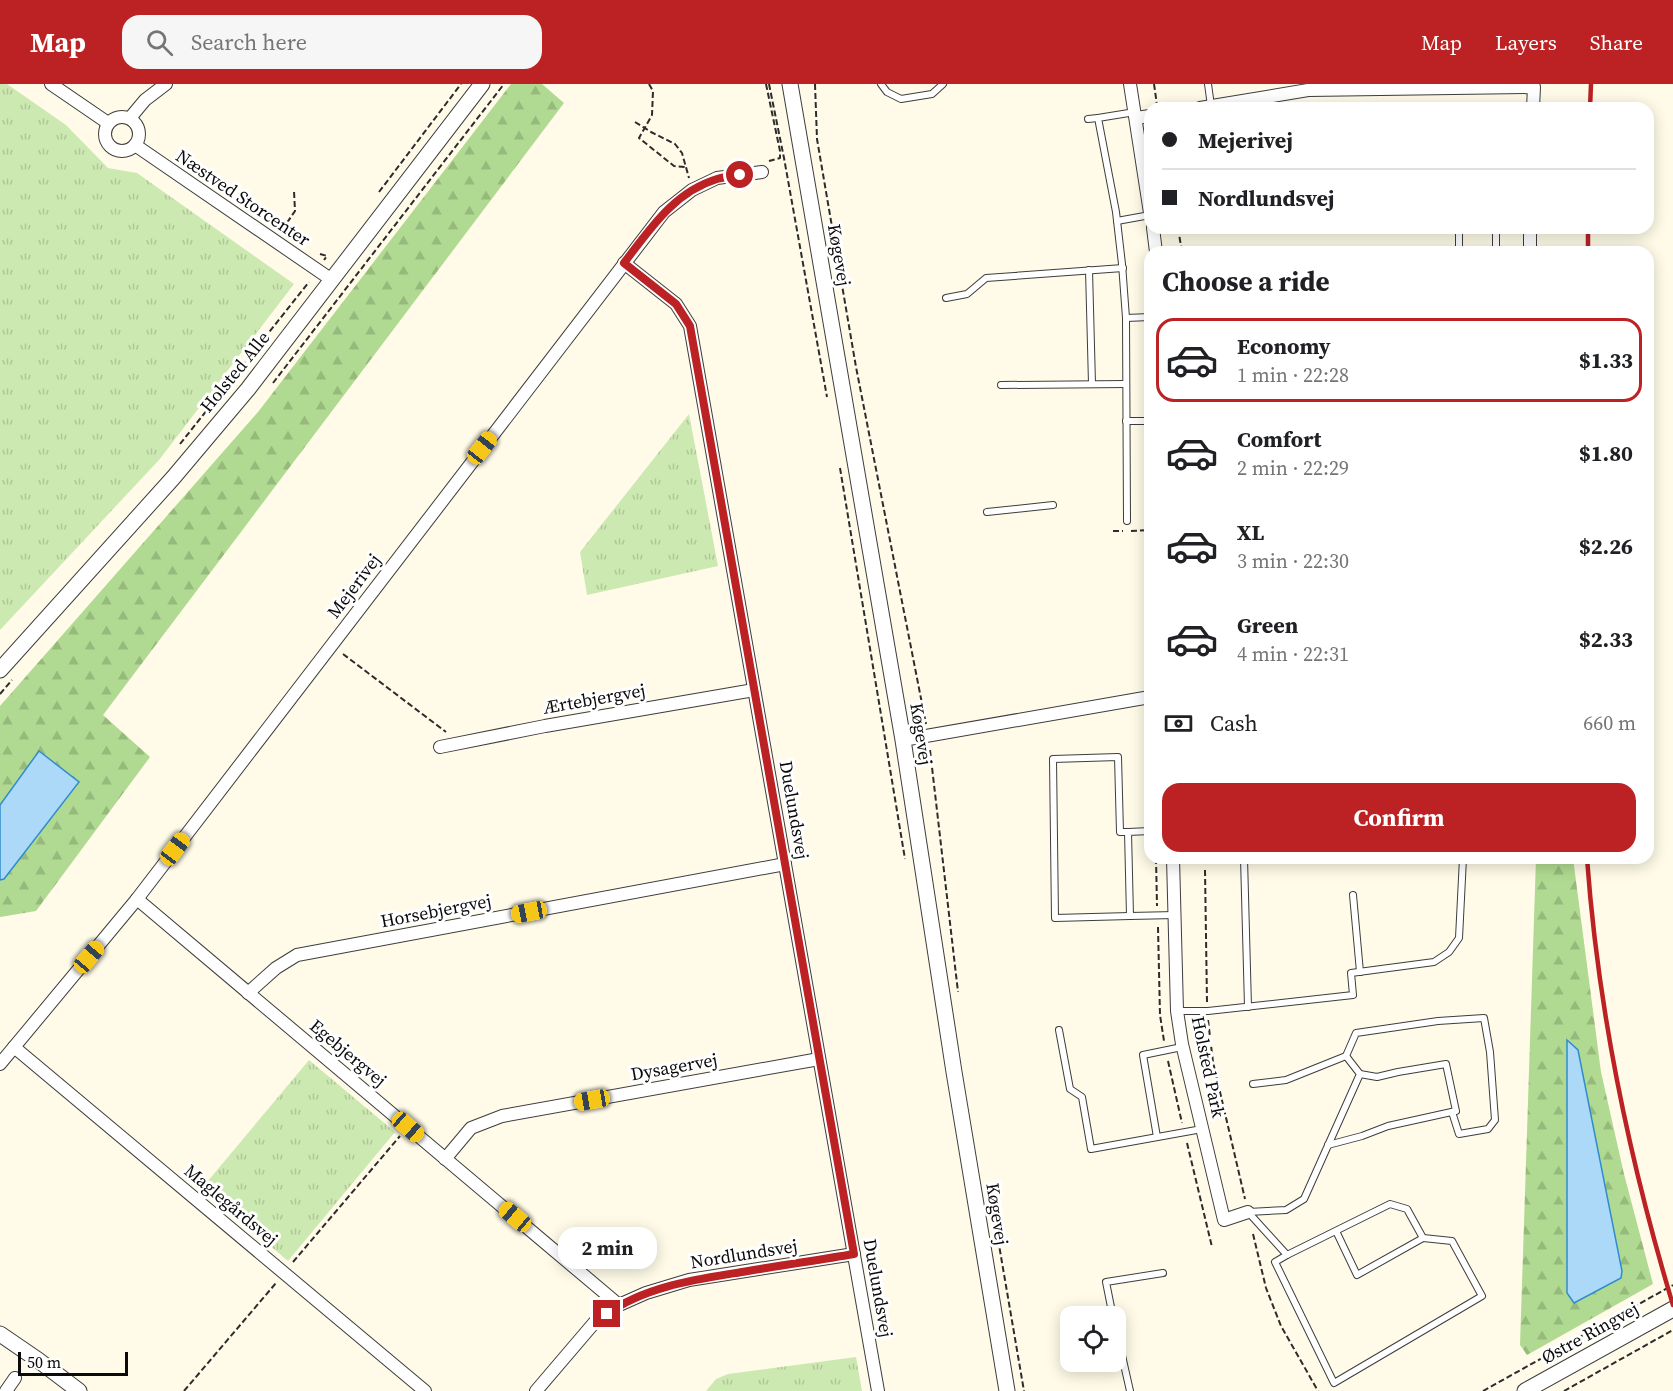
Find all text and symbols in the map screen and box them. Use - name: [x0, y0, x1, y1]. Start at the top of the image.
- search box: [122, 15, 542, 69]
- text: Map: [30, 23, 86, 61]
- icon: search: [143, 26, 176, 59]
- text: Search here: [191, 27, 307, 57]
- text: Map: [1421, 28, 1462, 57]
- text: Layers: [1495, 28, 1557, 57]
- text: Share: [1590, 28, 1643, 57]
- text: Mejerivej: [1198, 125, 1293, 155]
- street label: Næstved Storcenter: [171, 143, 316, 252]
- route start: [726, 161, 753, 188]
- text: Nordlundsvej: [1198, 183, 1335, 213]
- street label: Køgevej: [822, 222, 857, 288]
- text: Choose a ride: [1162, 263, 1330, 300]
- street label: Holsted Alle: [194, 326, 275, 418]
- text: Economy: [1237, 331, 1331, 361]
- icon: car: [1165, 333, 1219, 387]
- text: $1.33: [1579, 345, 1633, 375]
- text: 1 min · 22:28: [1237, 361, 1349, 389]
- text: Comfort: [1237, 424, 1321, 454]
- icon: car: [1165, 426, 1219, 480]
- car: [464, 428, 500, 468]
- text: $1.80: [1579, 438, 1633, 468]
- text: 2 min · 22:29: [1237, 454, 1349, 482]
- text: XL: [1237, 517, 1264, 547]
- icon: car: [1165, 519, 1219, 573]
- text: $2.26: [1579, 531, 1633, 561]
- text: 3 min · 22:30: [1237, 547, 1349, 575]
- street label: Mejerivej: [321, 548, 386, 623]
- text: Green: [1237, 610, 1298, 640]
- icon: car: [1165, 612, 1219, 666]
- text: $2.33: [1579, 624, 1633, 654]
- text: 4 min · 22:31: [1237, 640, 1349, 668]
- street label: Ærtebjergvej: [541, 677, 647, 720]
- street label: Køgevej: [904, 701, 939, 767]
- icon: cash: [1162, 707, 1195, 740]
- text: Cash: [1210, 708, 1258, 738]
- text: 660 m: [1583, 709, 1636, 737]
- street label: Duelundsvej: [774, 759, 815, 861]
- button: Confirm: [1162, 783, 1636, 852]
- car: [157, 829, 193, 869]
- street label: Horsebjergvej: [378, 888, 493, 933]
- car: [510, 900, 548, 924]
- car: [71, 937, 107, 977]
- street label: Egebjergvej: [305, 1013, 392, 1092]
- street label: Holsted Park: [1186, 1014, 1231, 1120]
- street label: Dysagervej: [629, 1047, 719, 1086]
- car: [573, 1088, 611, 1112]
- car: [389, 1108, 427, 1146]
- street label: Maglegårdsvej: [179, 1158, 283, 1251]
- street label: Køgevej: [980, 1181, 1015, 1247]
- car: [495, 1199, 535, 1235]
- callout: 2 min: [558, 1227, 656, 1269]
- street label: Nordlundsvej: [689, 1233, 799, 1274]
- text: 2 min: [582, 1234, 633, 1262]
- street label: Duelundsvej: [858, 1237, 899, 1339]
- street label: Østre Ringvej: [1537, 1296, 1643, 1370]
- route end: [593, 1300, 620, 1327]
- map controls: [1060, 1306, 1126, 1372]
- button: locate: [1060, 1306, 1126, 1372]
- scale bar: [18, 1349, 128, 1376]
- text: 50 m: [27, 1351, 61, 1373]

